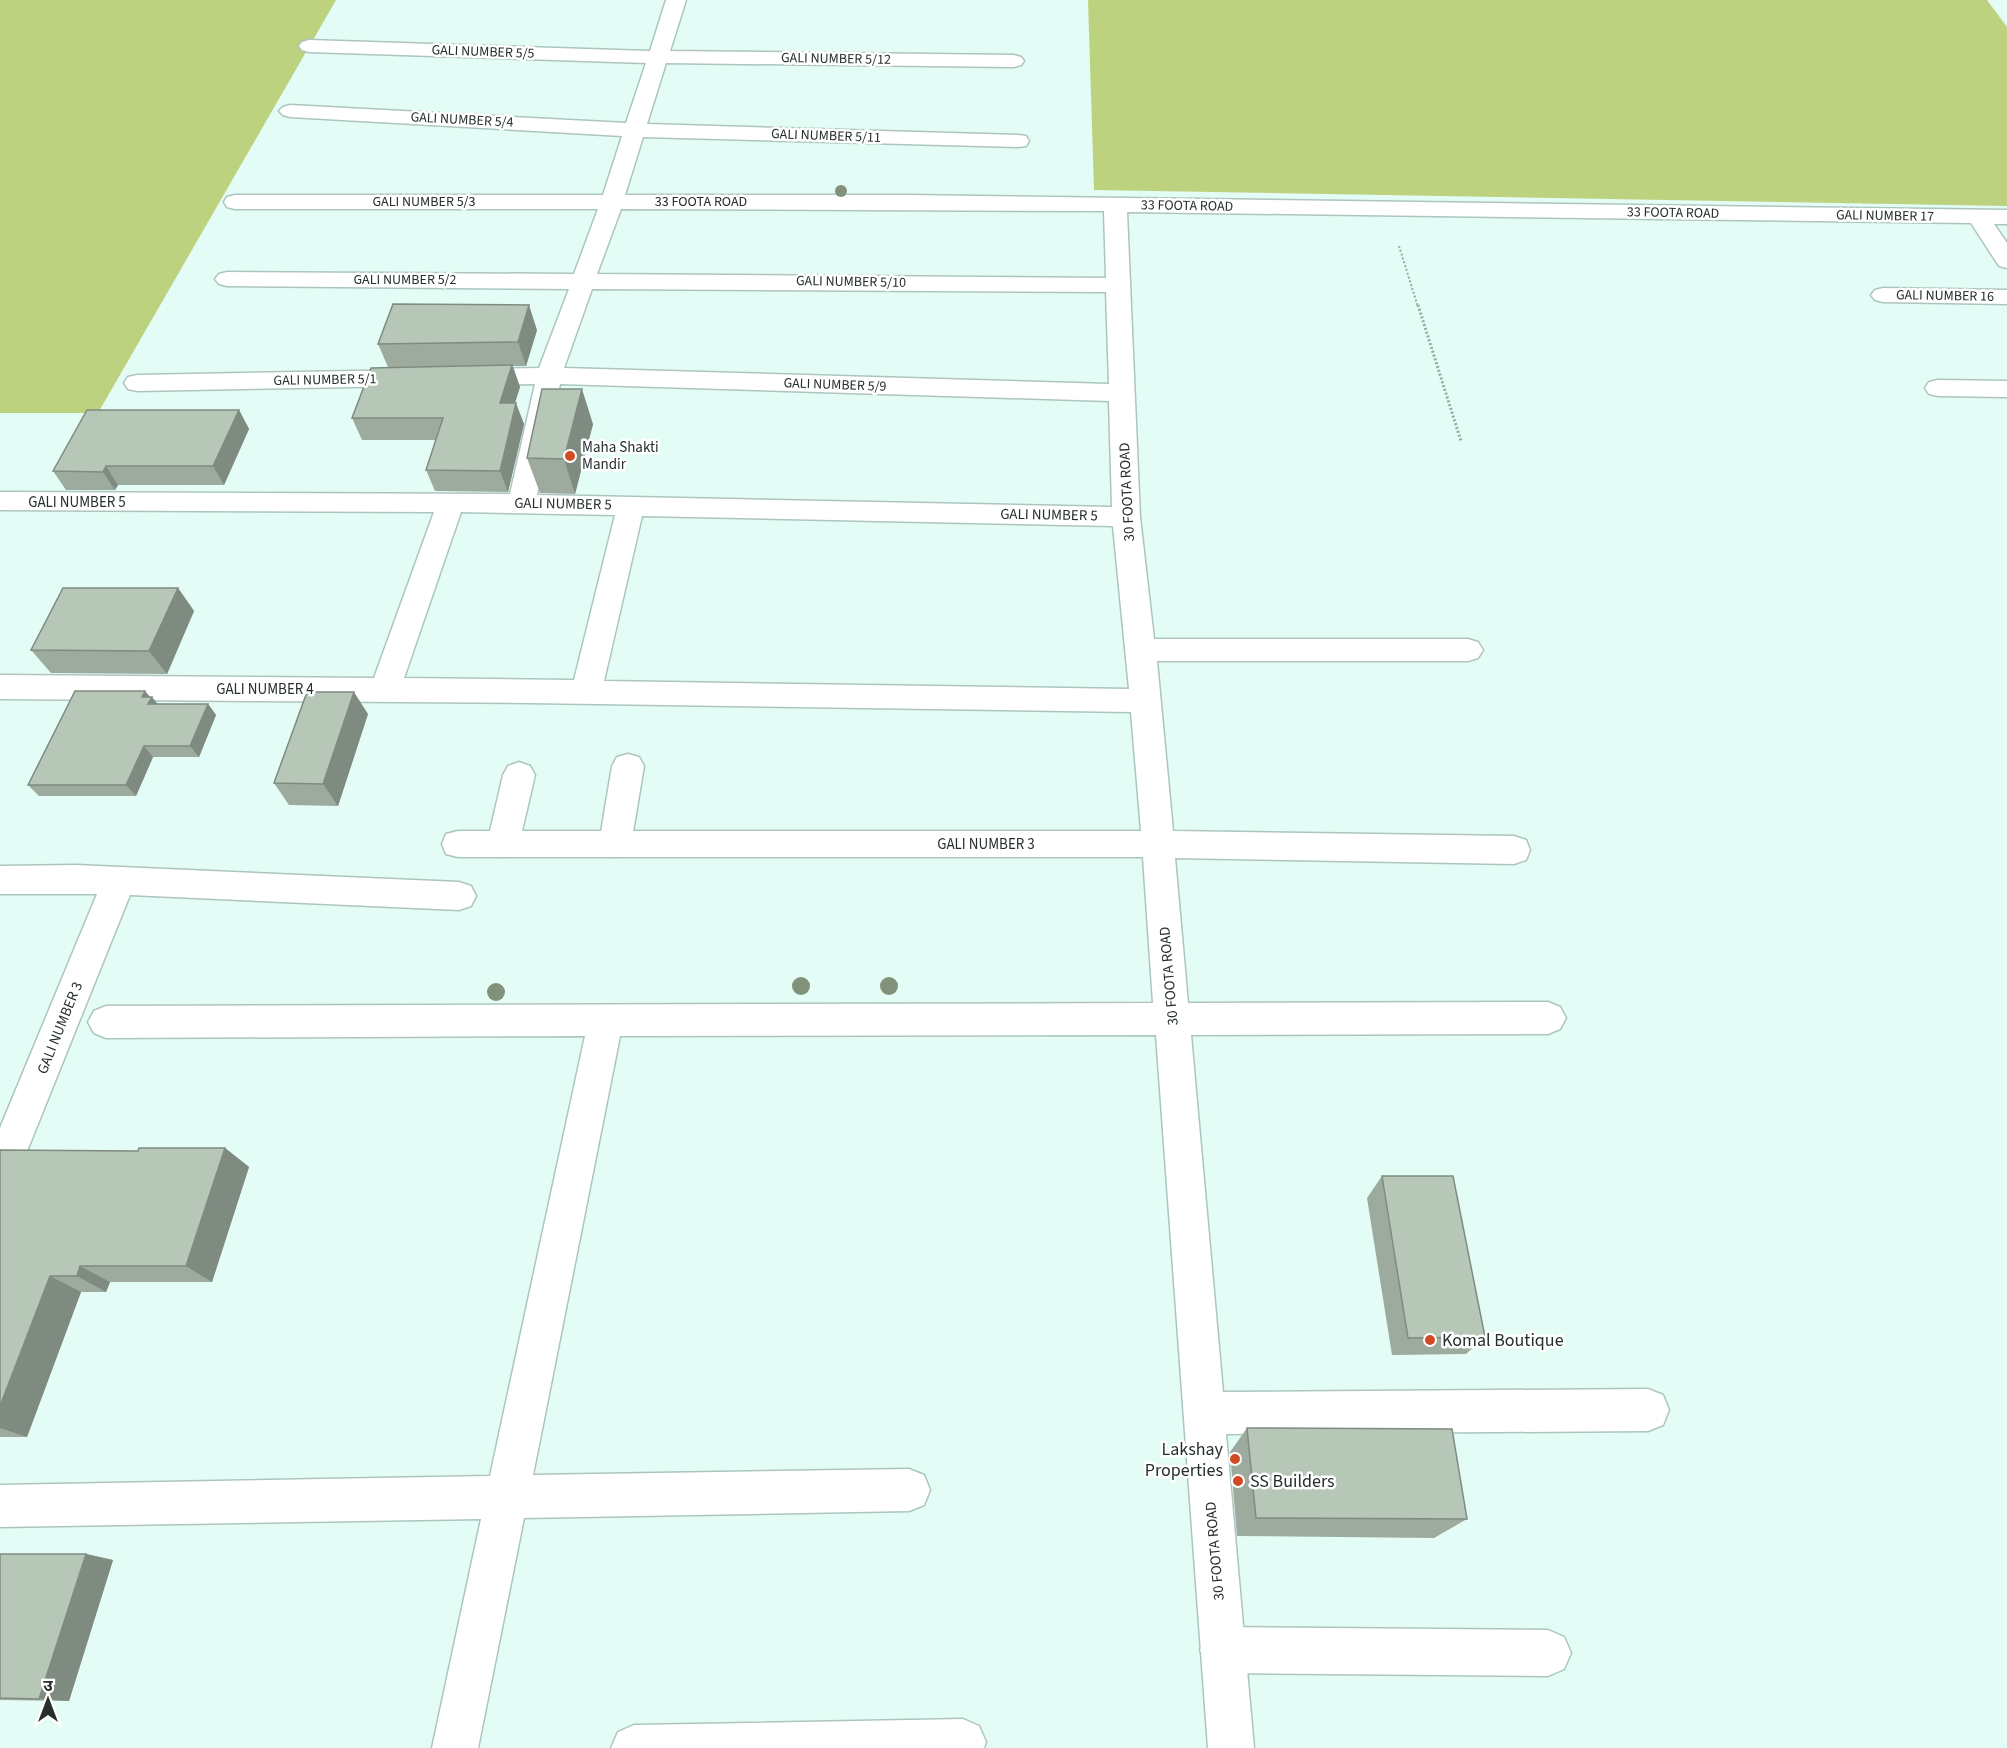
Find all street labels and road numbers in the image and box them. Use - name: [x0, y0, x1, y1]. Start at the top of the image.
- street label: GALI NUMBER 5/5: [431, 40, 535, 64]
- street label: GALI NUMBER 5/12: [781, 48, 891, 70]
- street label: GALI NUMBER 5/4: [410, 107, 514, 133]
- street label: GALI NUMBER 5/11: [771, 124, 881, 148]
- street label: GALI NUMBER 5/3: [373, 192, 476, 212]
- street label: 33 FOOTA ROAD: [655, 192, 747, 212]
- street label: 33 FOOTA ROAD: [1141, 195, 1233, 217]
- street label: 33 FOOTA ROAD: [1627, 202, 1719, 224]
- street label: GALI NUMBER 17: [1836, 205, 1934, 227]
- street label: GALI NUMBER 5/2: [354, 270, 457, 290]
- street label: GALI NUMBER 5/10: [796, 271, 906, 293]
- street label: GALI NUMBER 16: [1896, 285, 1994, 307]
- street label: GALI NUMBER 5/1: [273, 369, 377, 391]
- street label: GALI NUMBER 5/9: [783, 373, 887, 397]
- street label: 30 FOOTA ROAD: [1114, 442, 1140, 542]
- street label: GALI NUMBER 5: [28, 492, 126, 513]
- street label: GALI NUMBER 5: [514, 493, 612, 515]
- street label: GALI NUMBER 5: [1000, 504, 1098, 526]
- street label: GALI NUMBER 4: [216, 679, 314, 700]
- street label: GALI NUMBER 3: [937, 834, 1035, 855]
- street label: 30 FOOTA ROAD: [1154, 926, 1184, 1026]
- street label: GALI NUMBER 3: [32, 979, 88, 1077]
- street label: 30 FOOTA ROAD: [1200, 1501, 1230, 1601]

